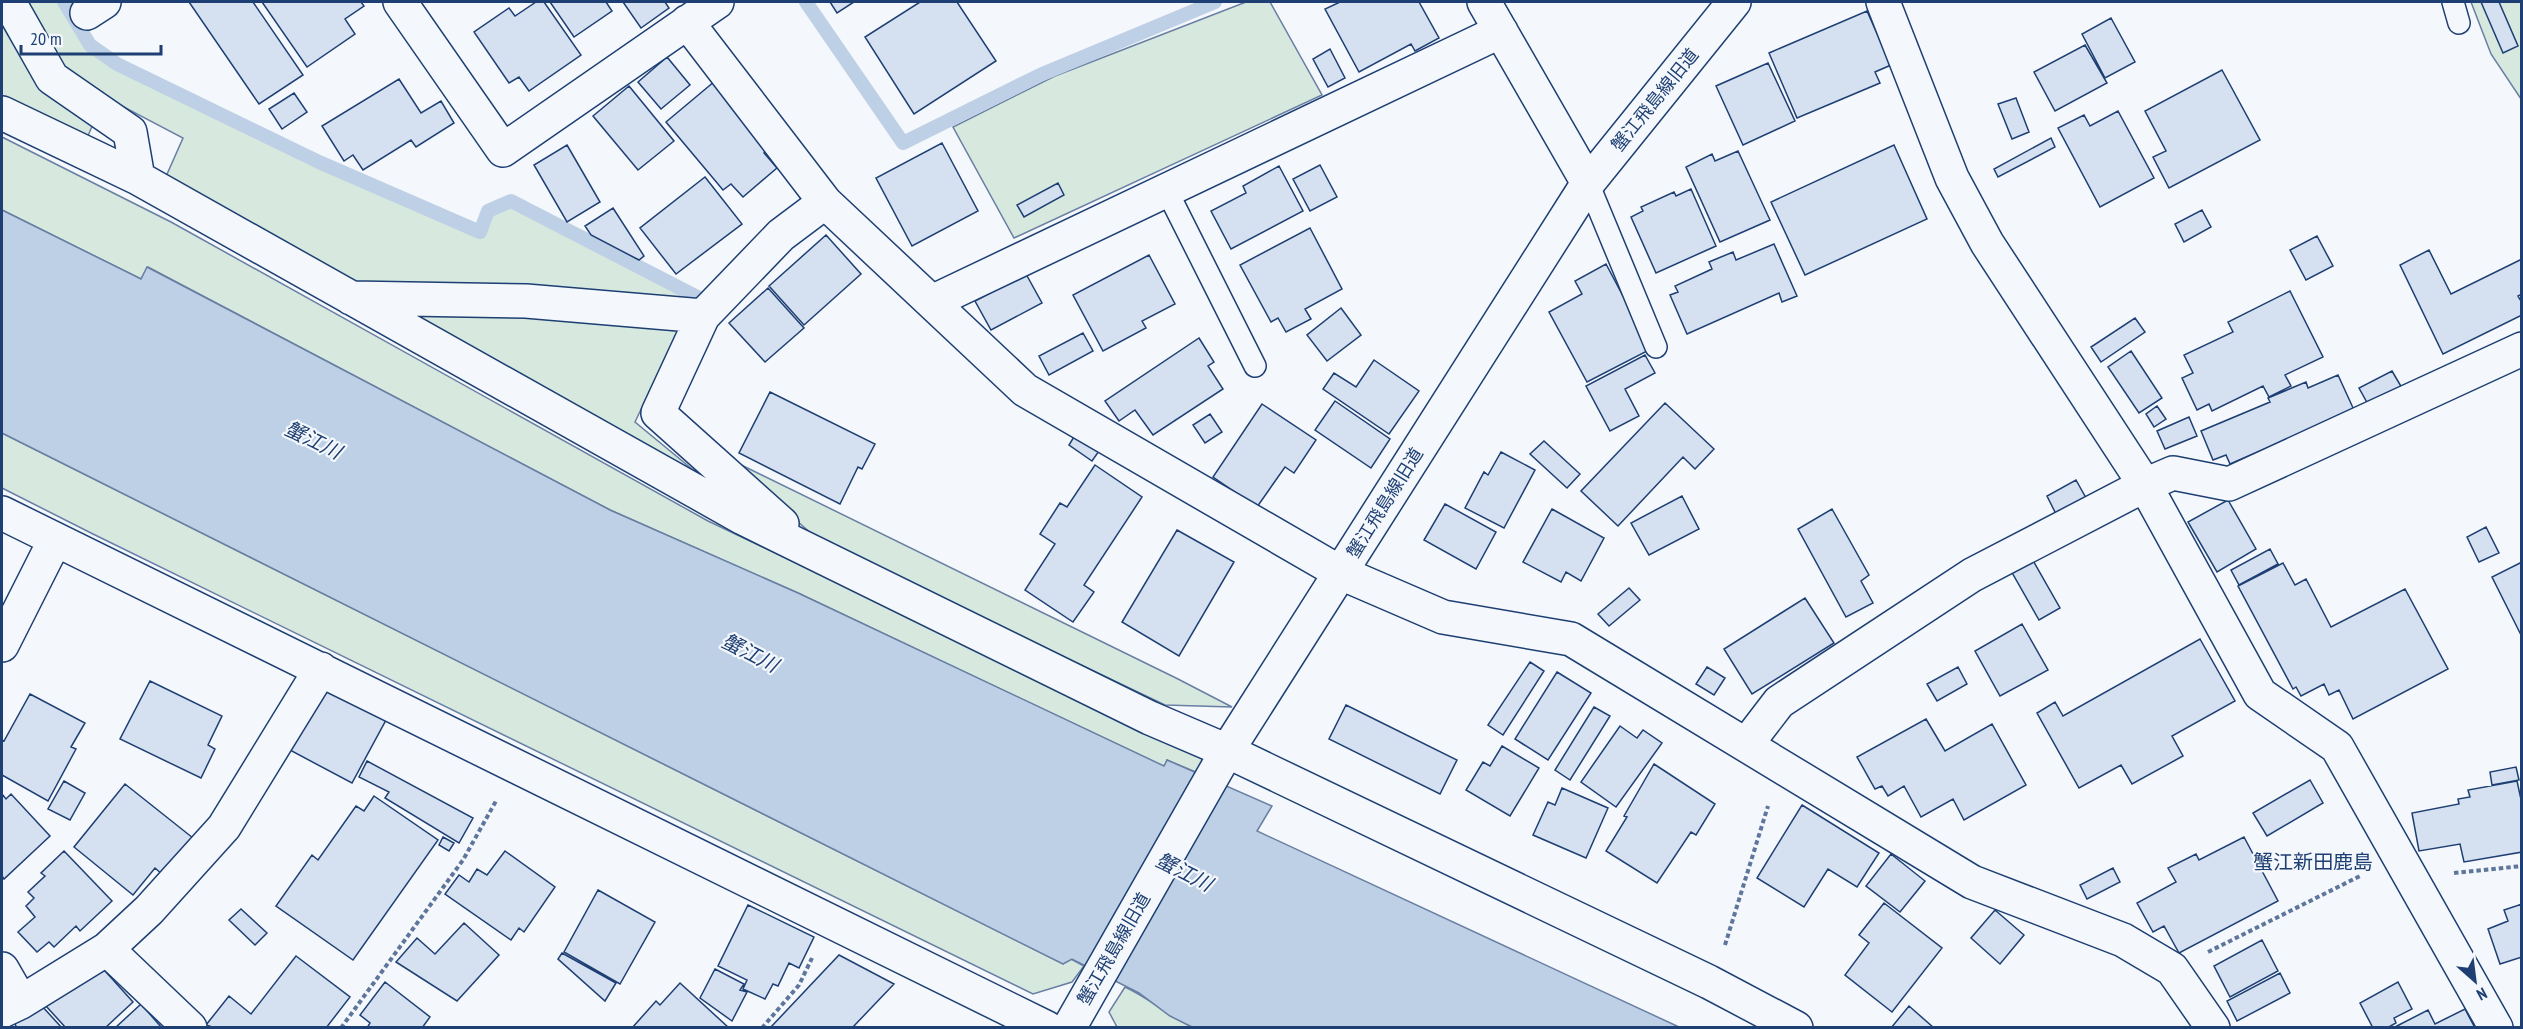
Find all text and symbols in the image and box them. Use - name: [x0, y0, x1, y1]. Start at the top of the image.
- scale bar: [21, 18, 160, 56]
- text: 20 m: [30, 27, 62, 50]
- street label: 蟹江飛島線旧道: [1606, 43, 1703, 156]
- water label: 蟹江川: [280, 415, 347, 466]
- street label: 蟹江飛島線旧道: [1341, 443, 1428, 562]
- water label: 蟹江川: [717, 628, 784, 679]
- water label: 蟹江川: [1151, 847, 1218, 898]
- district label: 蟹江新田鹿島: [2253, 849, 2373, 875]
- street label: 蟹江飛島線旧道: [1072, 888, 1155, 1009]
- north arrow: [2445, 951, 2505, 1011]
- text: N: [2474, 983, 2491, 1005]

